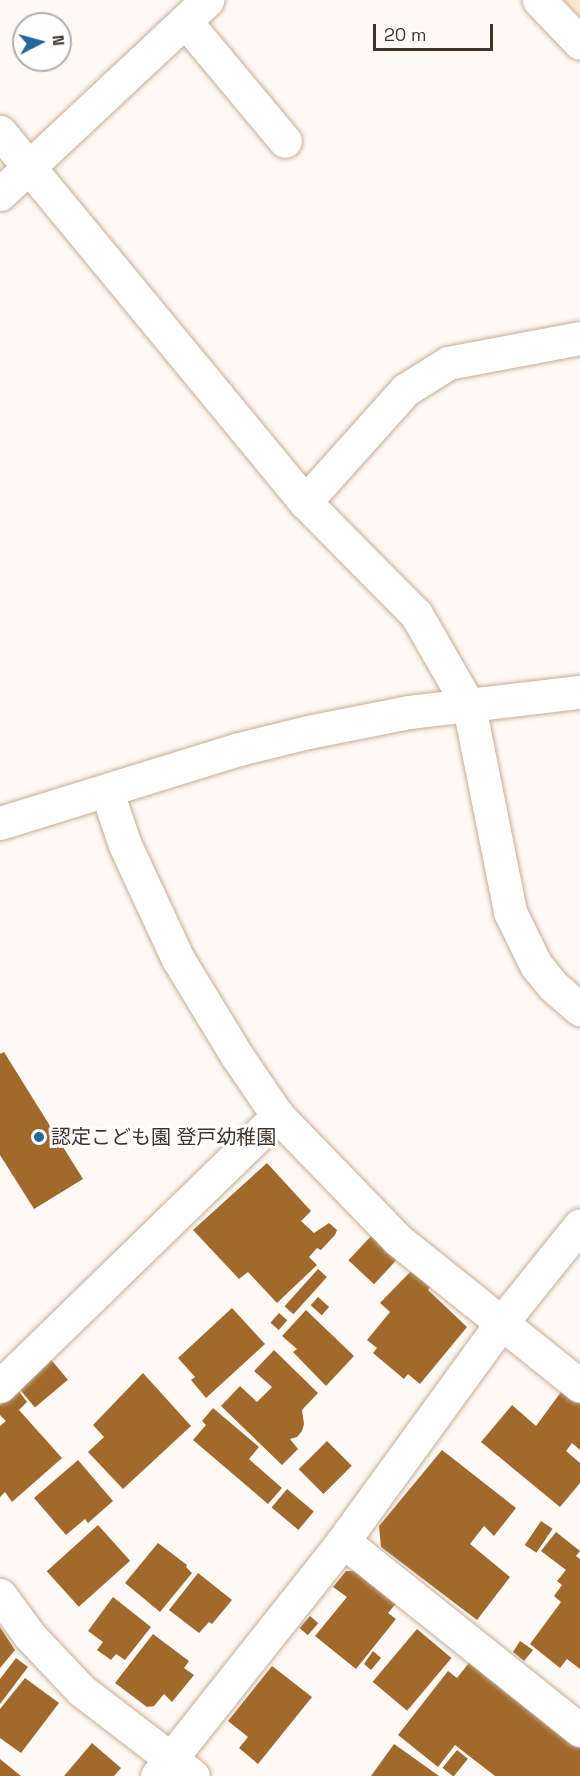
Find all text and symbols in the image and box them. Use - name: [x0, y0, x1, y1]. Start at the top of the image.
- north arrow: [12, 12, 72, 72]
- scale bar: [376, 12, 496, 50]
- text: 20 m: [384, 23, 427, 46]
- text: N: [47, 34, 69, 47]
- place label: 認定こども園 登戸幼稚園: [51, 1125, 276, 1149]
- marker: 認定こども園 登戸幼稚園: [32, 1130, 46, 1144]

